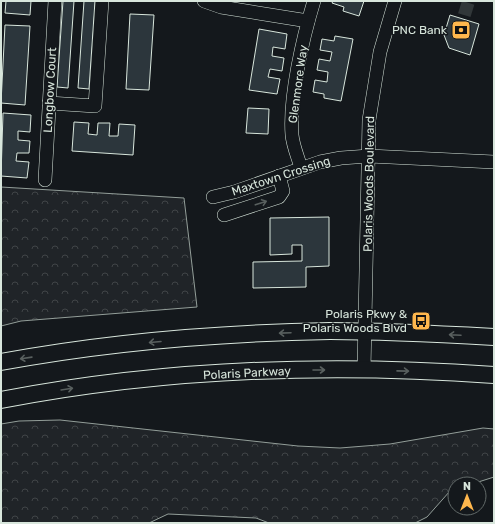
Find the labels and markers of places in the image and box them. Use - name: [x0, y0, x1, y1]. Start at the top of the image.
- bank icon: PNC Bank: [450, 19, 472, 41]
- place label: PNC Bank: [392, 23, 448, 37]
- place label: Polaris Pkwy & Polaris Woods Blvd: [303, 307, 408, 335]
- bus stop icon: Polaris Pkwy & Polaris Woods Blvd: [410, 310, 432, 332]

